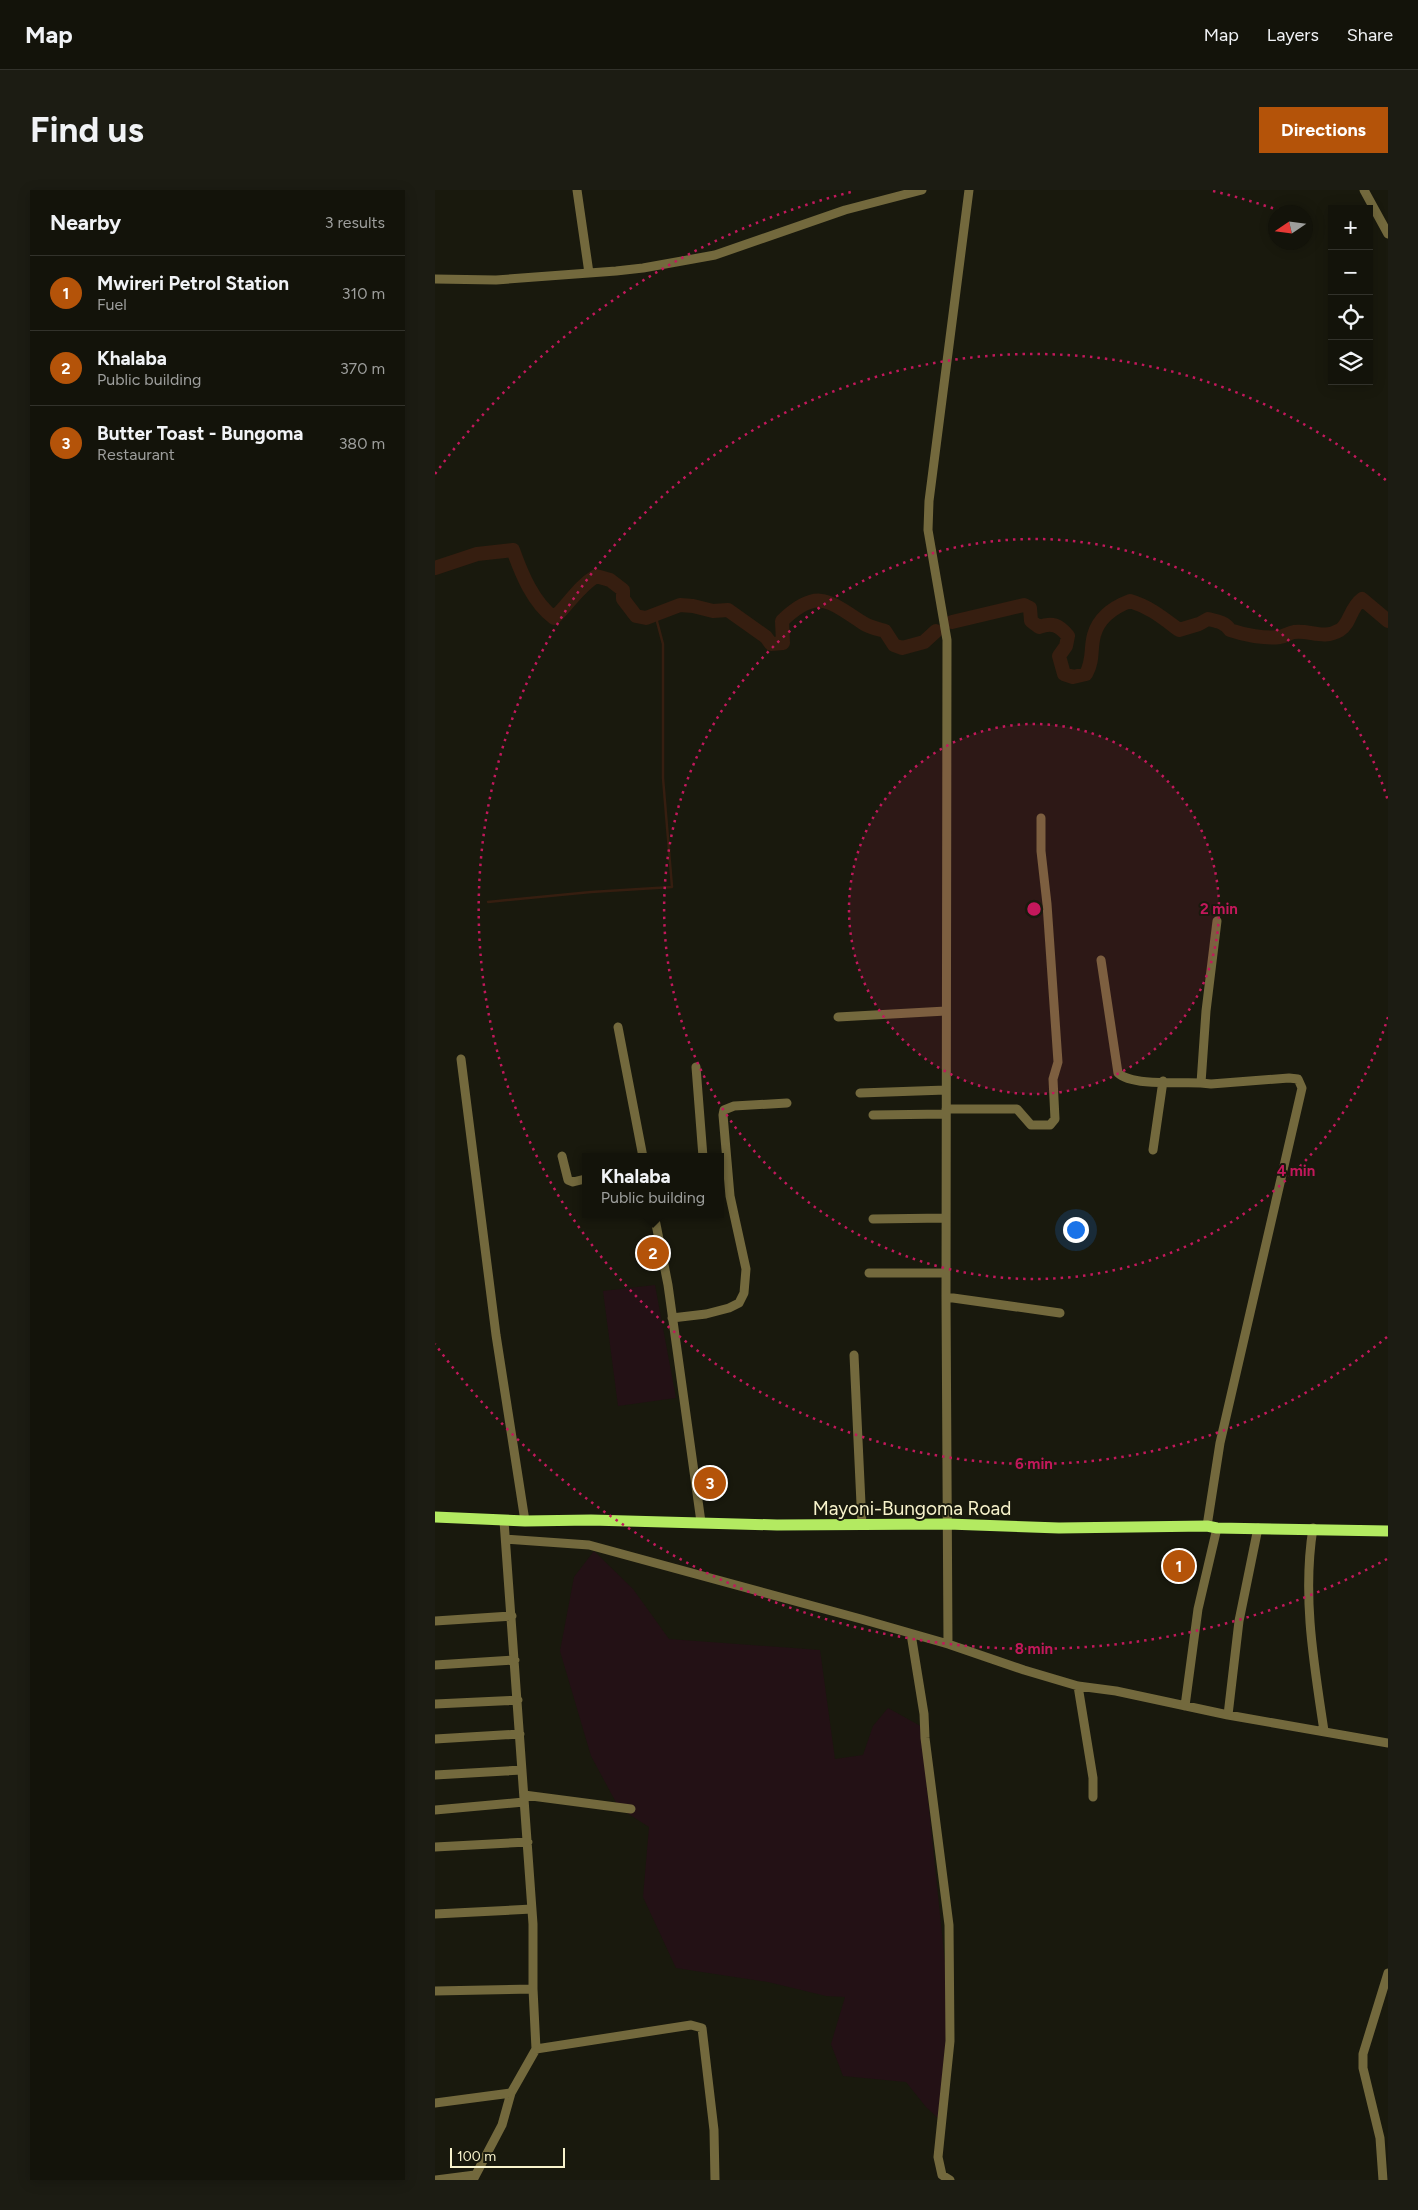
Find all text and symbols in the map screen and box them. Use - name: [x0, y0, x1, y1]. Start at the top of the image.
- text: Map: [25, 20, 73, 49]
- text: Map: [1204, 24, 1239, 46]
- text: Layers: [1267, 24, 1319, 46]
- text: Share: [1347, 24, 1393, 46]
- button: Directions: [1259, 107, 1388, 153]
- text: Find us: [30, 109, 144, 151]
- north arrow: [1268, 205, 1313, 250]
- map controls: [1328, 205, 1373, 385]
- button: +: [1328, 205, 1373, 250]
- text: Nearby: [50, 210, 121, 235]
- text: 3 results: [325, 213, 385, 232]
- button: −: [1328, 250, 1373, 295]
- text: Mwireri Petrol Station: [97, 272, 289, 295]
- text: 1: [63, 284, 69, 303]
- text: 310 m: [342, 284, 385, 303]
- text: Fuel: [97, 295, 127, 314]
- button: locate: [1328, 295, 1373, 340]
- button: layers: [1328, 340, 1373, 385]
- text: Khalaba: [97, 347, 167, 370]
- text: 2: [61, 359, 71, 378]
- text: 370 m: [340, 359, 385, 378]
- text: Public building: [97, 370, 201, 389]
- text: Butter Toast - Bungoma: [97, 422, 303, 445]
- text: 3: [62, 434, 70, 453]
- text: 380 m: [339, 434, 385, 453]
- text: Restaurant: [97, 445, 175, 464]
- centre of rings: [1025, 900, 1043, 918]
- text: 2 min: [1200, 900, 1238, 918]
- popup: [582, 1153, 724, 1218]
- text: 4 min: [1277, 1162, 1315, 1180]
- text: Khalaba: [601, 1165, 671, 1188]
- text: Public building: [601, 1188, 705, 1207]
- your location: [1063, 1217, 1089, 1243]
- pin: 2: [637, 1234, 669, 1272]
- text: 6 min: [1015, 1455, 1053, 1473]
- pin: 3: [694, 1464, 726, 1502]
- street label: Mayoni-Bungoma Road: [813, 1497, 1011, 1520]
- pin: 1: [1163, 1547, 1195, 1585]
- text: 8 min: [1015, 1640, 1053, 1658]
- scale bar: [450, 2145, 565, 2168]
- text: 100 m: [457, 2148, 496, 2165]

